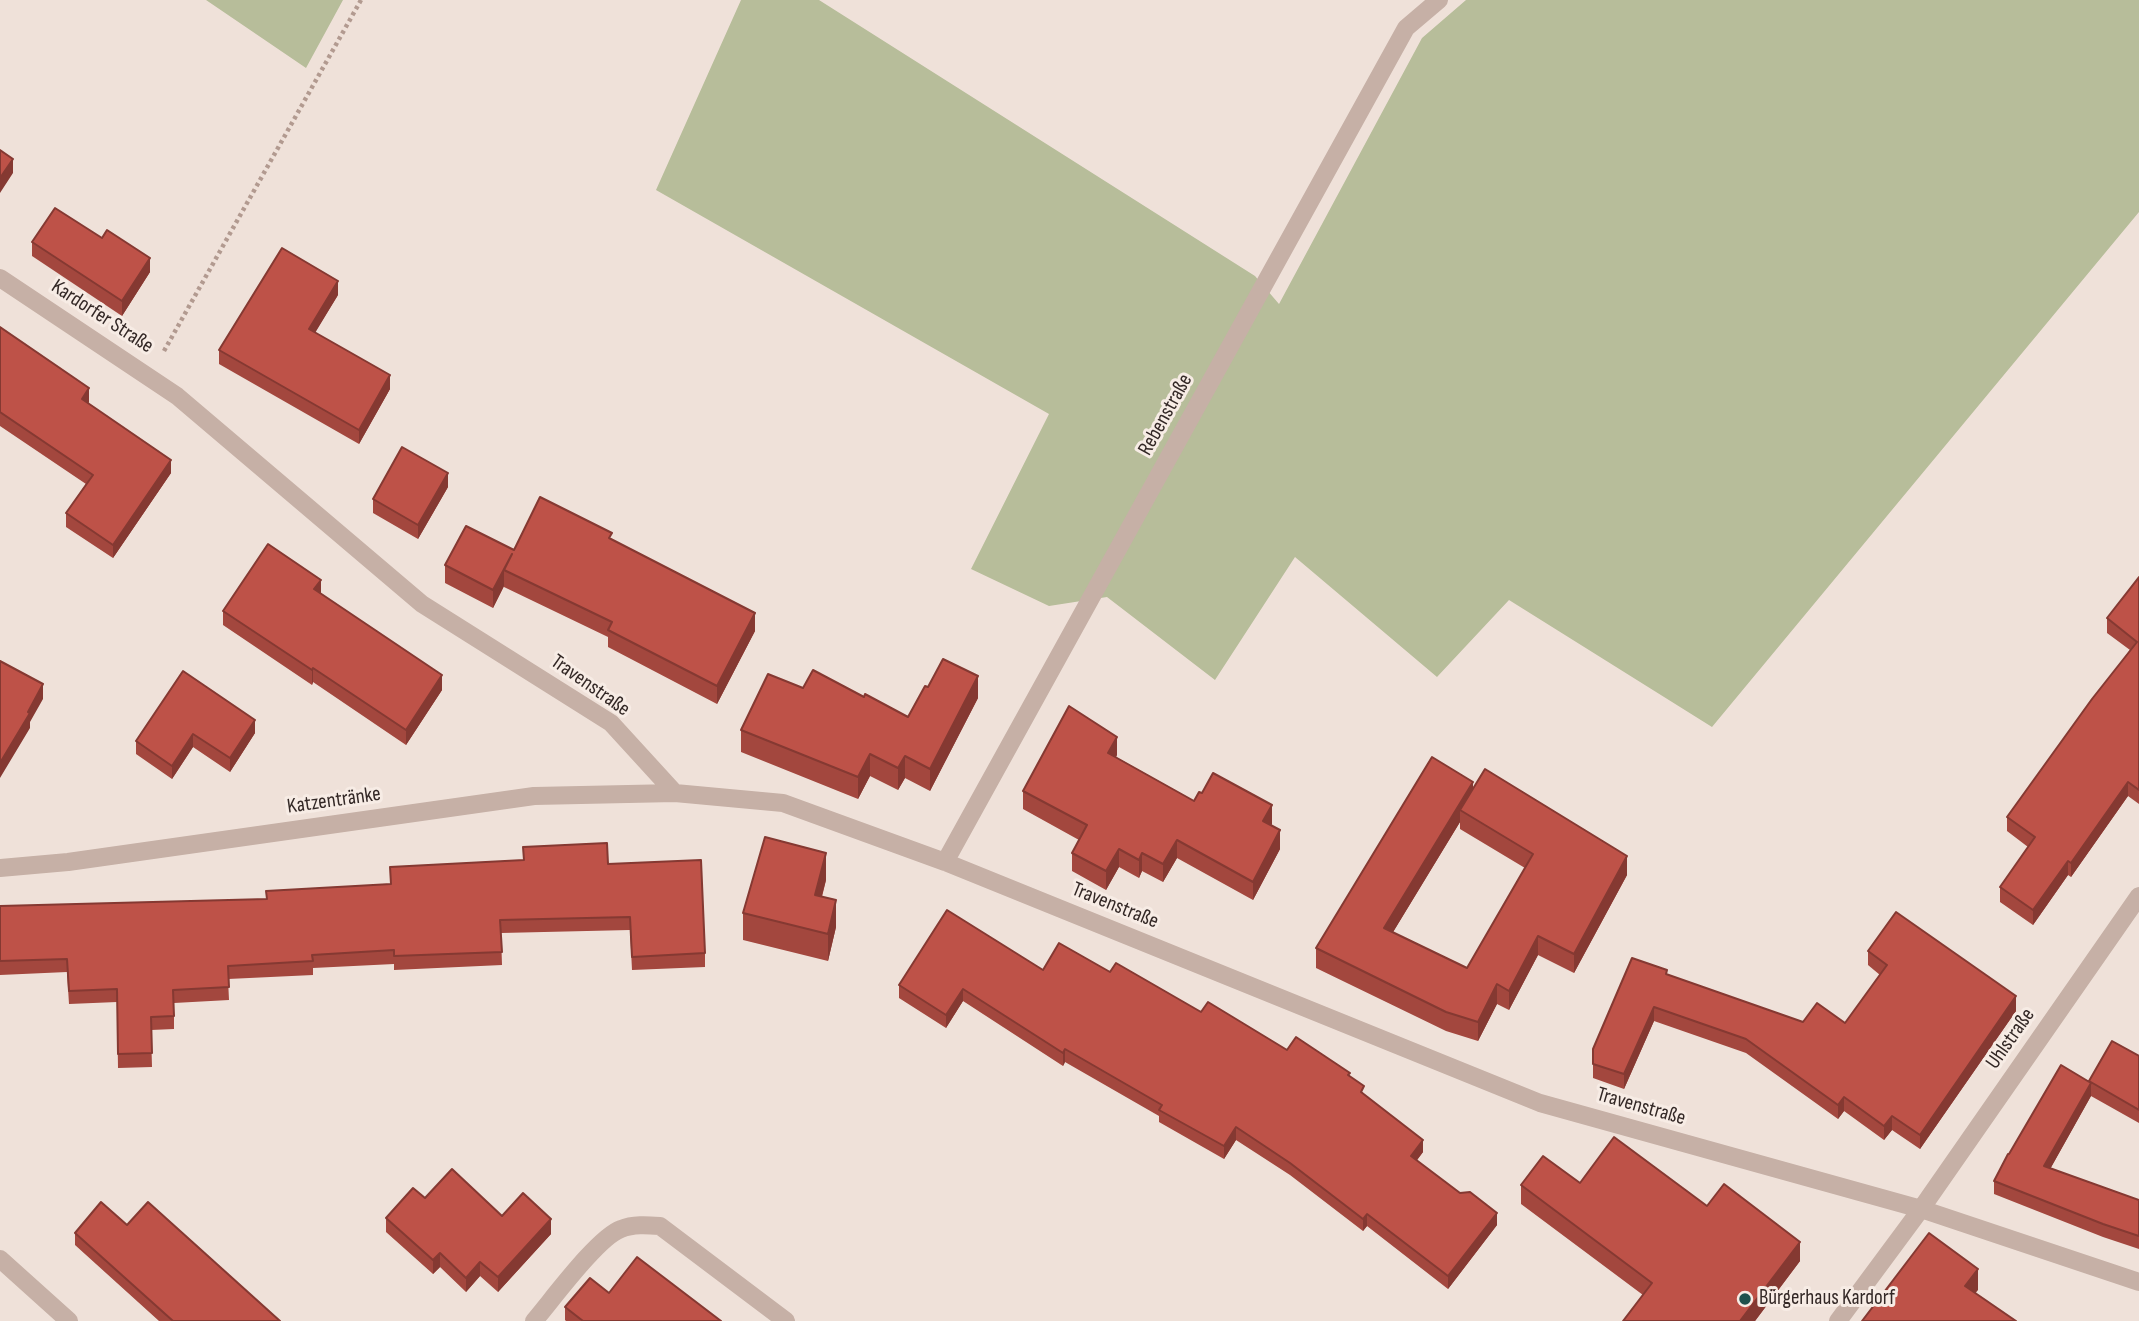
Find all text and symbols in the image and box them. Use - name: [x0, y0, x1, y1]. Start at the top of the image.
- street label: Kardorfer Straße: [46, 275, 158, 359]
- street label: Rebenstraße: [1133, 370, 1199, 460]
- street label: Travenstraße: [546, 650, 634, 722]
- street label: Katzentränke: [286, 782, 382, 820]
- street label: Travenstraße: [1068, 877, 1162, 935]
- street label: Uhlstraße: [1981, 1004, 2041, 1074]
- street label: Travenstraße: [1594, 1082, 1688, 1132]
- place label: Bürgerhaus Kardorf: [1759, 1286, 1895, 1312]
- marker: Bürgerhaus Kardorf: [1737, 1291, 1753, 1307]

